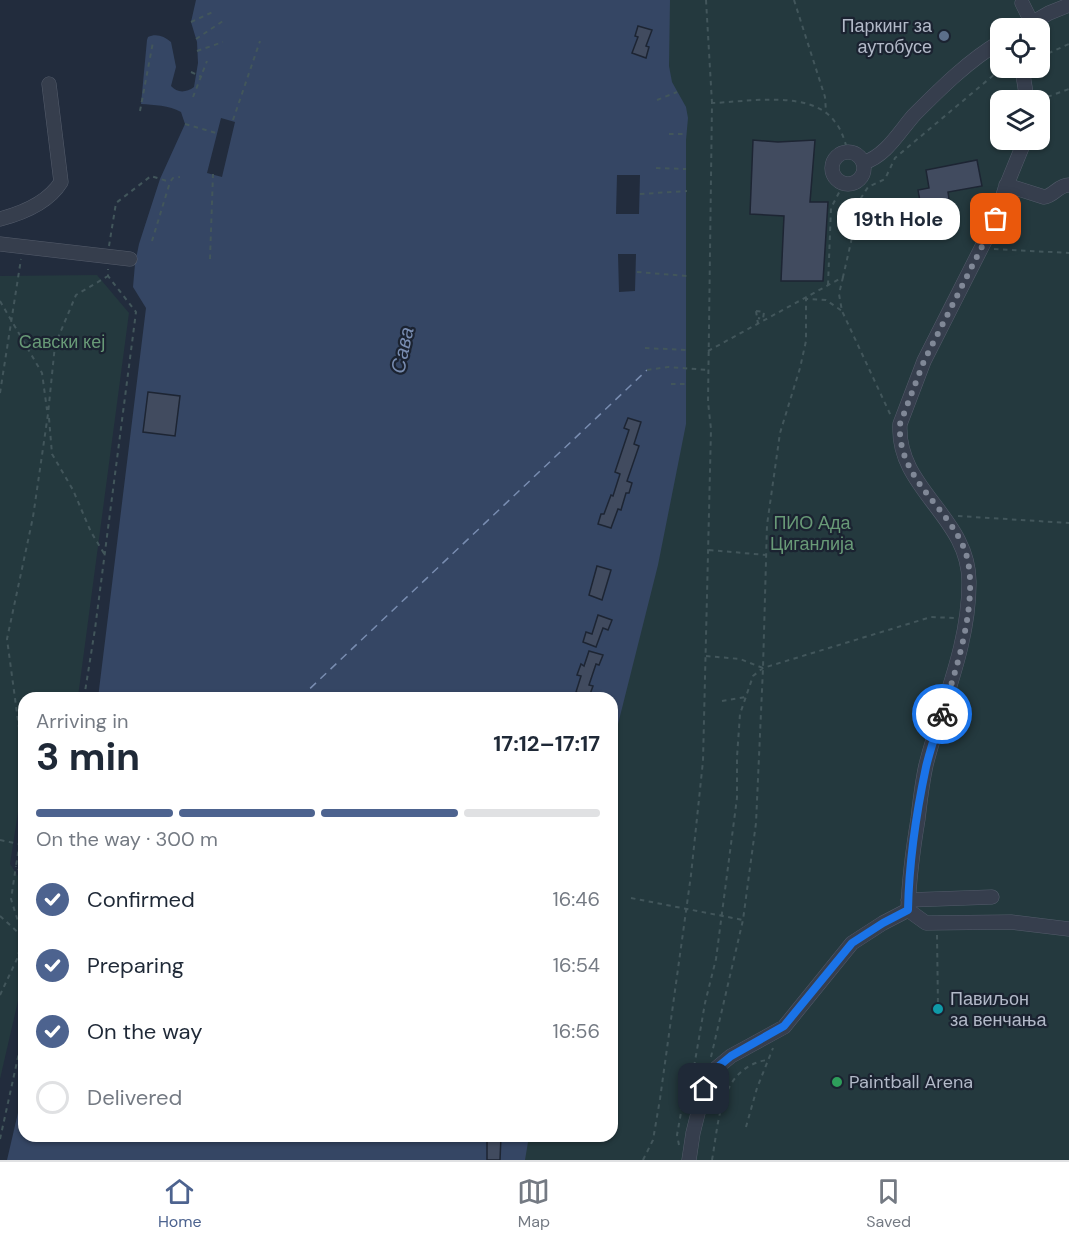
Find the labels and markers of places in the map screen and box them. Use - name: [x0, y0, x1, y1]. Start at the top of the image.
- place label: Паркинг за аутобусе: [842, 14, 933, 59]
- marker: Паркинг за аутобусе: [937, 29, 951, 43]
- pin: [970, 193, 1021, 244]
- callout: 19th Hole: [837, 198, 960, 240]
- place label: Павиљон за венчања: [950, 987, 1047, 1032]
- marker: Павиљон за венчања: [931, 1002, 945, 1016]
- pin: [678, 1063, 729, 1114]
- place label: Paintball Arena: [849, 1070, 973, 1094]
- marker: Paintball Arena: [830, 1075, 844, 1089]

